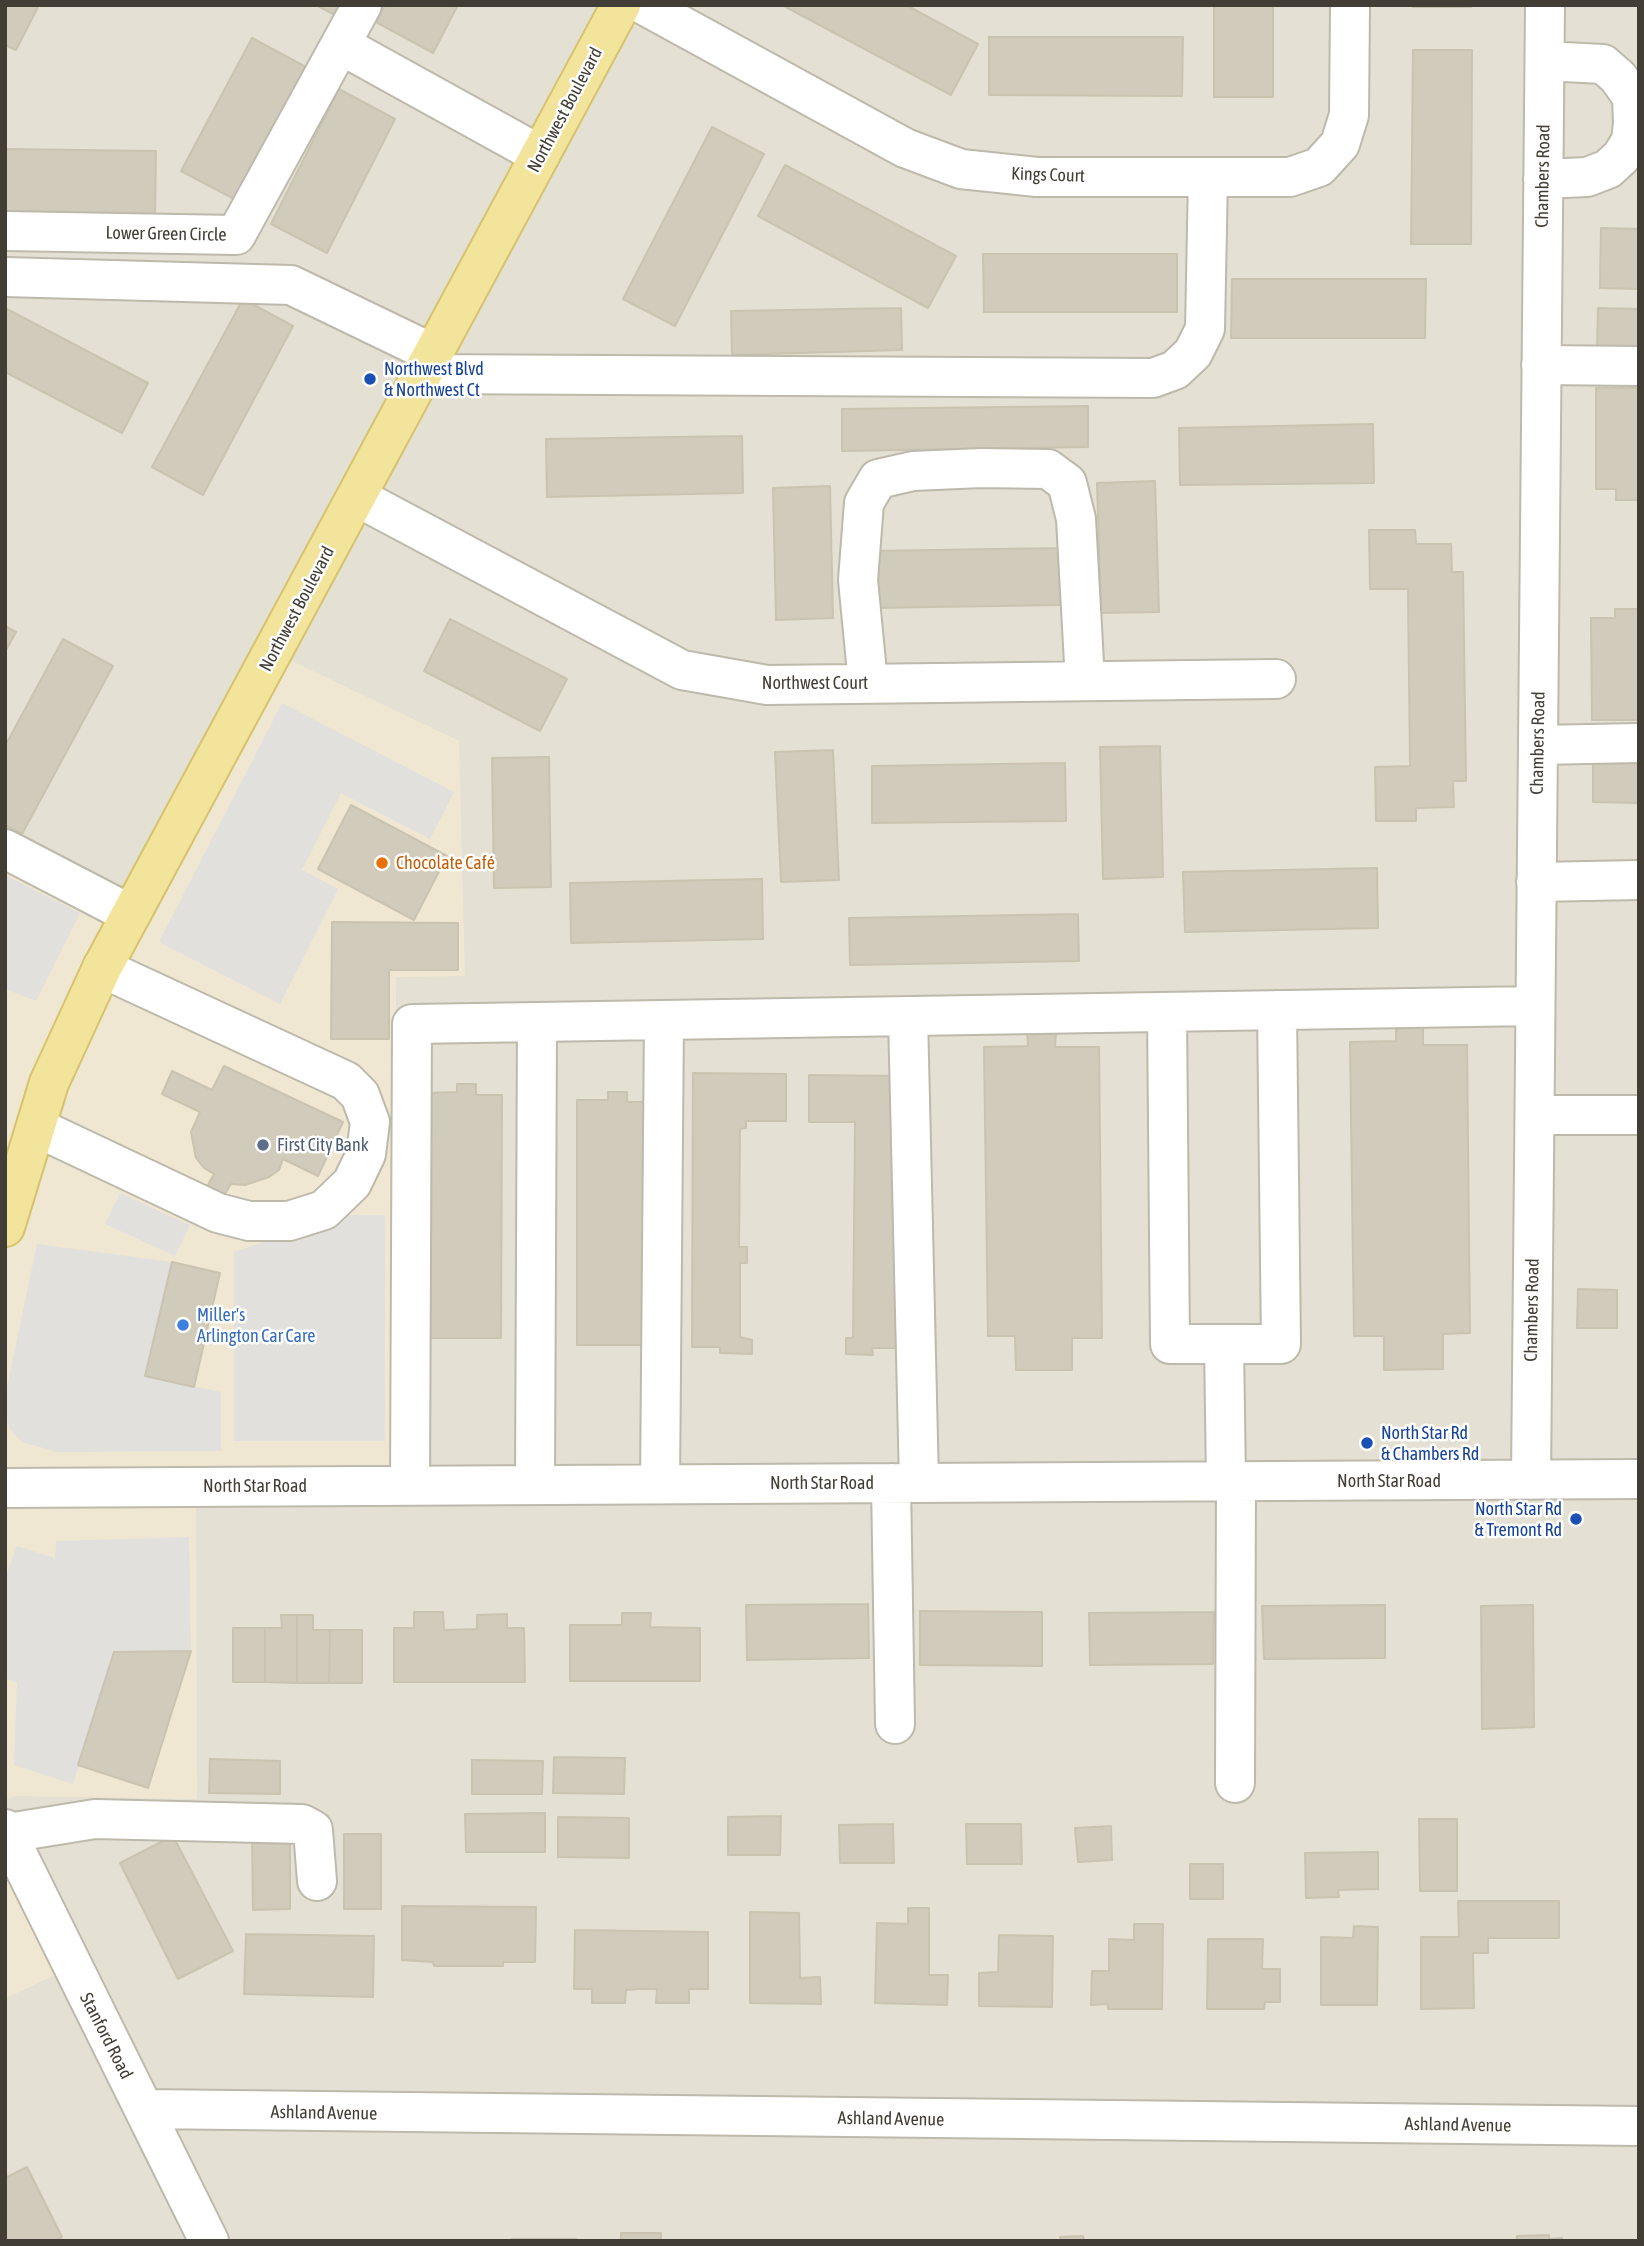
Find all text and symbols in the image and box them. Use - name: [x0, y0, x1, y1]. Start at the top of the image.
- street label: Northwest Boulevard: [523, 44, 607, 176]
- street label: Chambers Road: [1531, 124, 1555, 228]
- street label: Kings Court: [1011, 163, 1085, 187]
- street label: Lower Green Circle: [105, 222, 227, 246]
- place label: Northwest Blvd & Northwest Ct: [384, 358, 484, 400]
- marker: Northwest Blvd & Northwest Ct: [362, 371, 378, 387]
- street label: Northwest Boulevard: [255, 543, 339, 675]
- street label: Northwest Court: [762, 672, 868, 694]
- street label: Chambers Road: [1526, 691, 1550, 795]
- place label: Chocolate Café: [396, 852, 495, 874]
- marker: Chocolate Café: [374, 855, 390, 871]
- place label: First City Bank: [277, 1134, 369, 1156]
- marker: First City Bank: [255, 1137, 271, 1153]
- street label: Chambers Road: [1520, 1258, 1544, 1362]
- place label: Miller's Arlington Car Care: [197, 1304, 315, 1346]
- marker: Miller's Arlington Car Care: [175, 1317, 191, 1333]
- place label: North Star Rd & Chambers Rd: [1381, 1422, 1479, 1464]
- marker: North Star Rd & Chambers Rd: [1359, 1435, 1375, 1451]
- street label: North Star Road: [1337, 1470, 1441, 1492]
- street label: North Star Road: [770, 1472, 874, 1494]
- street label: North Star Road: [203, 1475, 307, 1497]
- place label: North Star Rd & Tremont Rd: [1475, 1498, 1562, 1540]
- marker: North Star Rd & Tremont Rd: [1568, 1511, 1584, 1527]
- street label: Stanford Road: [75, 1989, 137, 2083]
- street label: Ashland Avenue: [271, 2101, 377, 2125]
- street label: Ashland Avenue: [838, 2107, 944, 2131]
- street label: Ashland Avenue: [1405, 2113, 1511, 2137]

